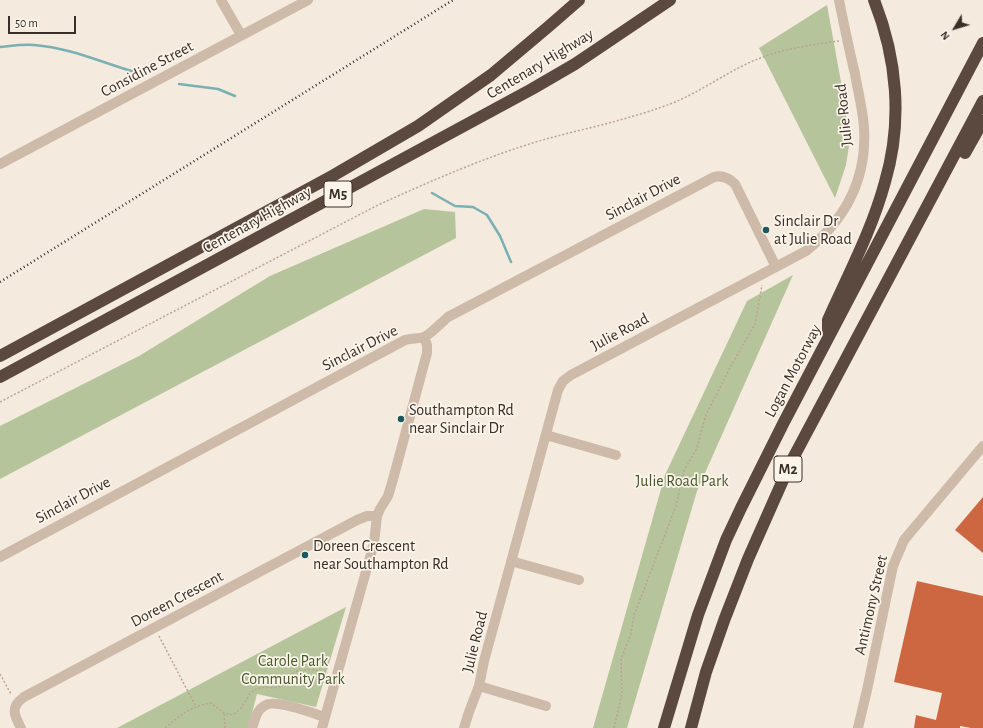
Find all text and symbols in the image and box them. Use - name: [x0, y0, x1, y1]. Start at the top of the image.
- scale bar: [10, 8, 78, 34]
- north arrow: [935, 8, 975, 48]
- text: 50 m: [15, 17, 38, 29]
- street label: Centenary Highway: [483, 25, 597, 103]
- text: N: [938, 29, 952, 42]
- street label: Considine Street: [98, 37, 196, 101]
- street label: Julie Road: [831, 83, 857, 147]
- street label: Sinclair Drive: [602, 169, 684, 225]
- road number: M5: [324, 181, 352, 207]
- street label: Centenary Highway: [199, 182, 315, 258]
- place label: Sinclair Dr at Julie Road: [774, 211, 852, 249]
- marker: Sinclair Dr at Julie Road: [761, 225, 771, 235]
- street label: Julie Road: [588, 309, 652, 355]
- street label: Sinclair Drive: [319, 321, 401, 375]
- street label: Logan Motorway: [760, 321, 826, 421]
- place label: Southampton Rd near Sinclair Dr: [409, 400, 514, 438]
- marker: Southampton Rd near Sinclair Dr: [396, 414, 406, 424]
- road number: M2: [774, 456, 802, 482]
- park label: Julie Road Park: [636, 471, 728, 491]
- street label: Sinclair Drive: [32, 472, 114, 528]
- place label: Doreen Crescent near Southampton Rd: [313, 536, 449, 574]
- marker: Doreen Crescent near Southampton Rd: [300, 550, 310, 560]
- street label: Antimony Street: [850, 553, 892, 657]
- street label: Doreen Crescent: [127, 567, 227, 631]
- street label: Julie Road: [458, 609, 492, 675]
- park label: Carole Park Community Park: [241, 651, 345, 689]

